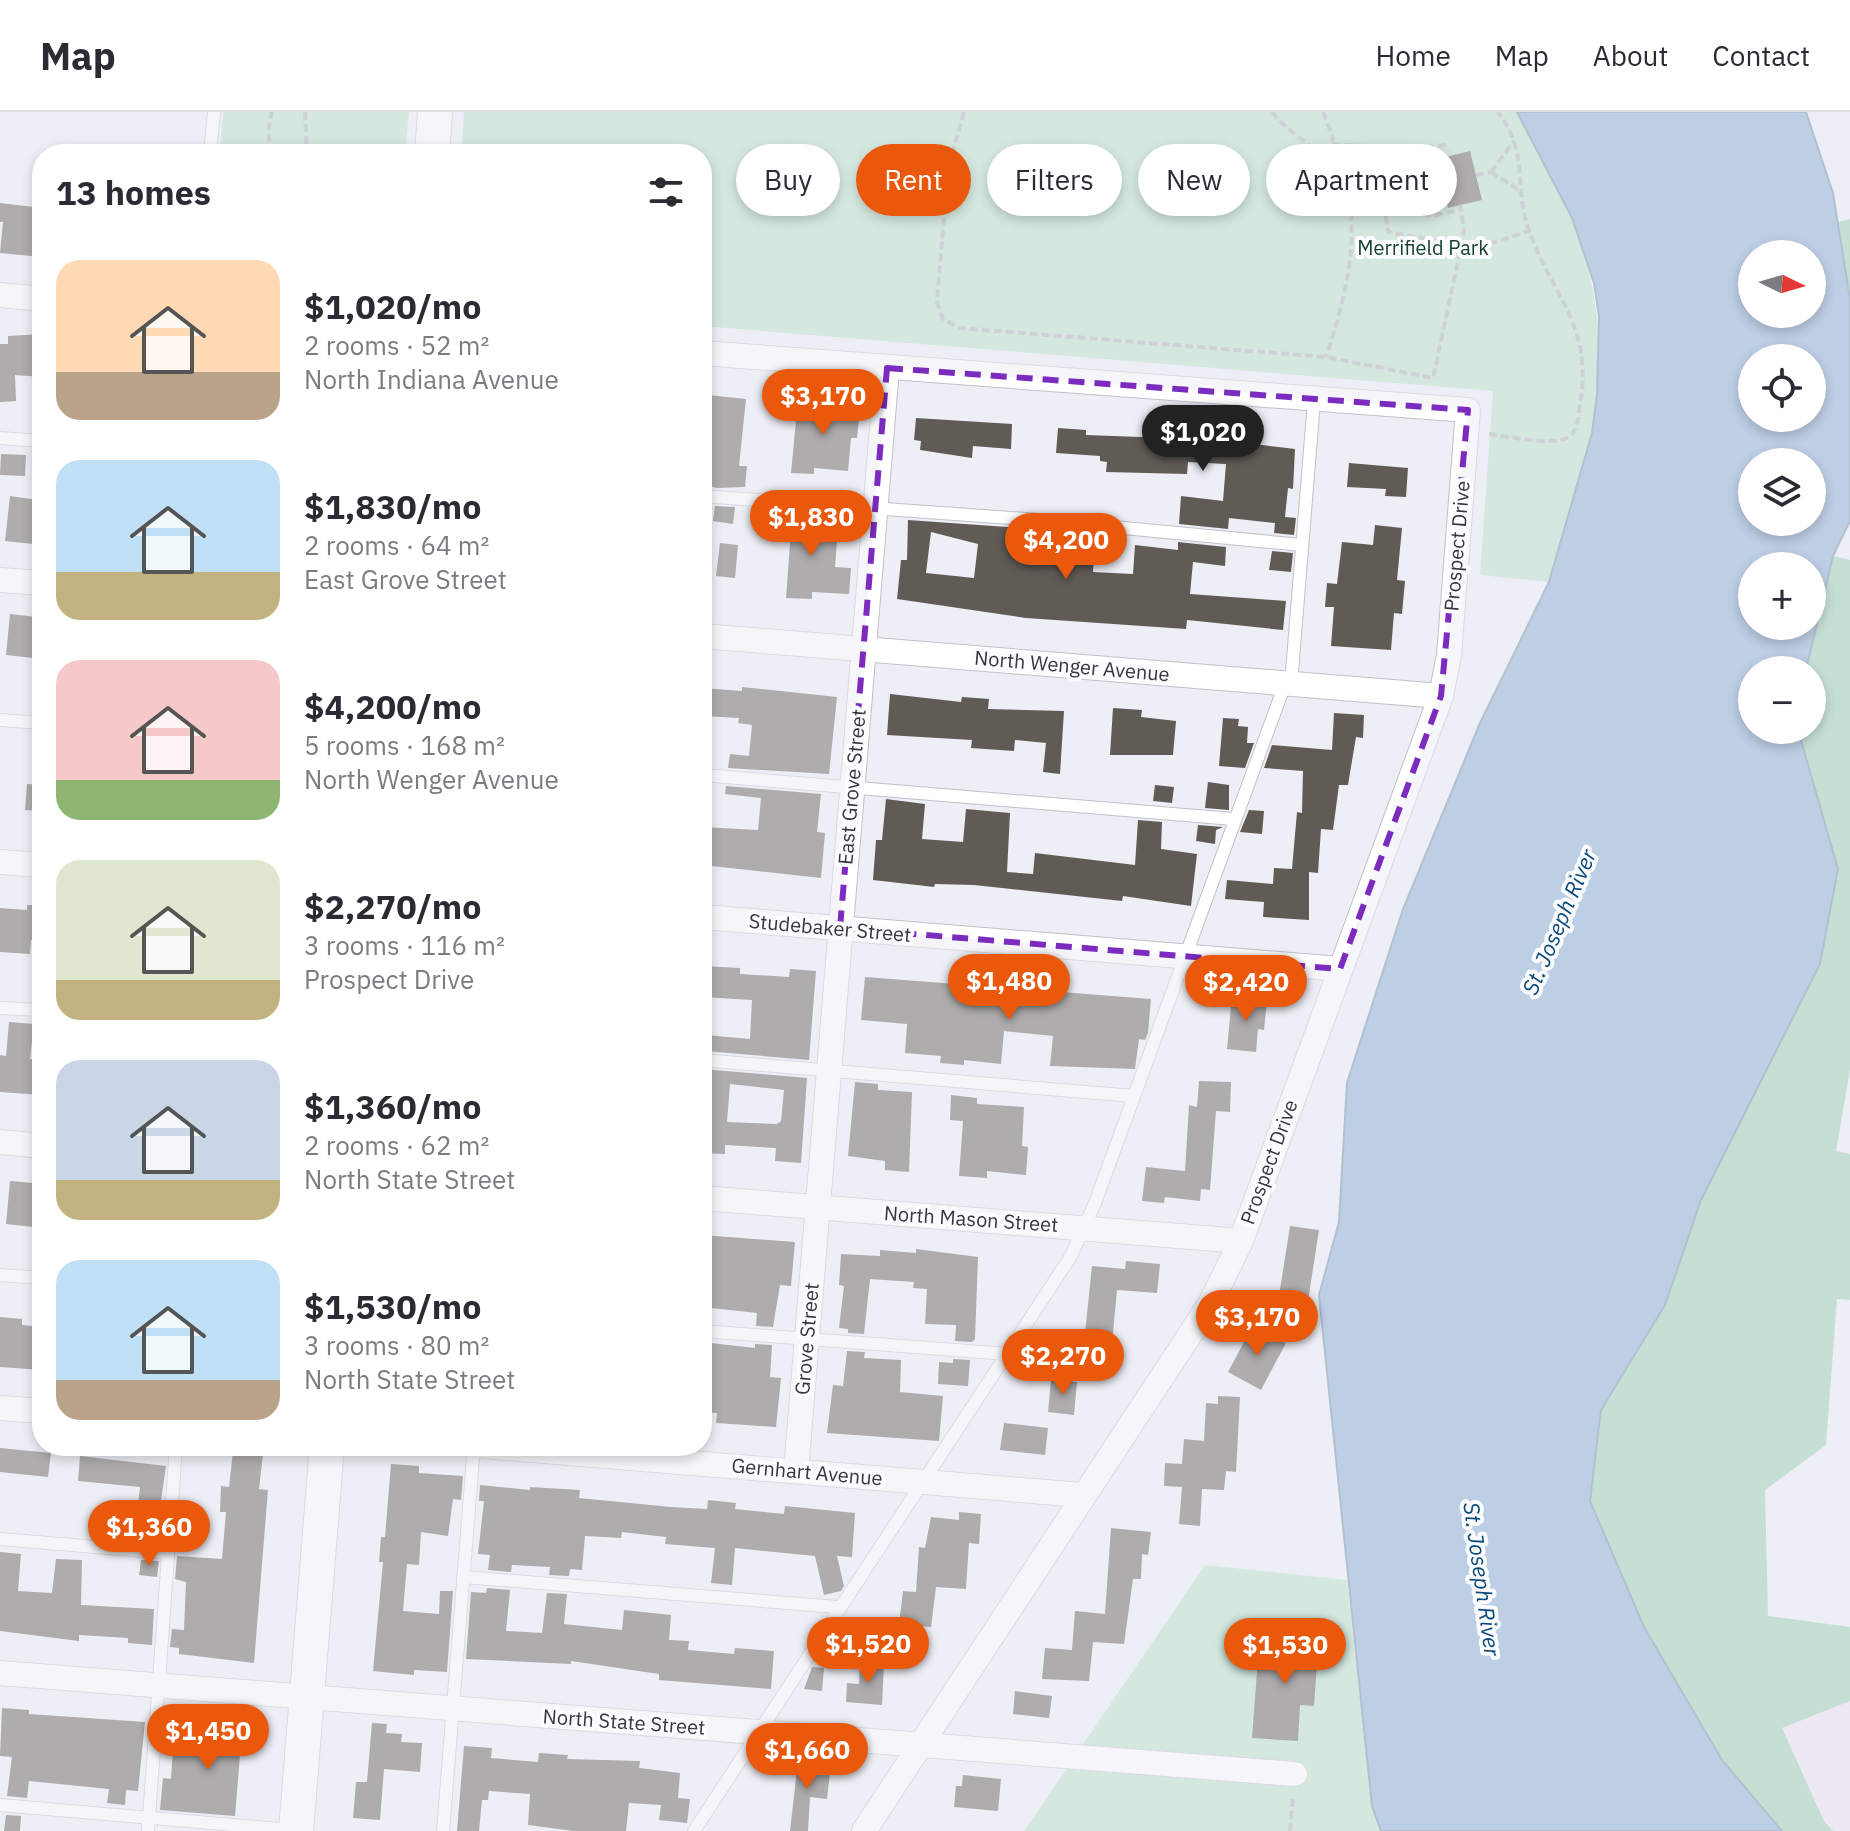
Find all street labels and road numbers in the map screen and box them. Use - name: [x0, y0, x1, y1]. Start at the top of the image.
- street label: Prospect Drive: [1437, 480, 1476, 612]
- street label: North Wenger Avenue: [973, 644, 1171, 687]
- street label: East Grove Street: [831, 708, 872, 866]
- street label: Studebaker Street: [748, 907, 912, 948]
- street label: Prospect Drive: [1233, 1096, 1304, 1228]
- street label: North Mason Street: [883, 1199, 1059, 1238]
- street label: Grove Street: [788, 1282, 825, 1396]
- street label: Gernhart Avenue: [730, 1451, 884, 1492]
- street label: North State Street: [542, 1702, 706, 1741]

